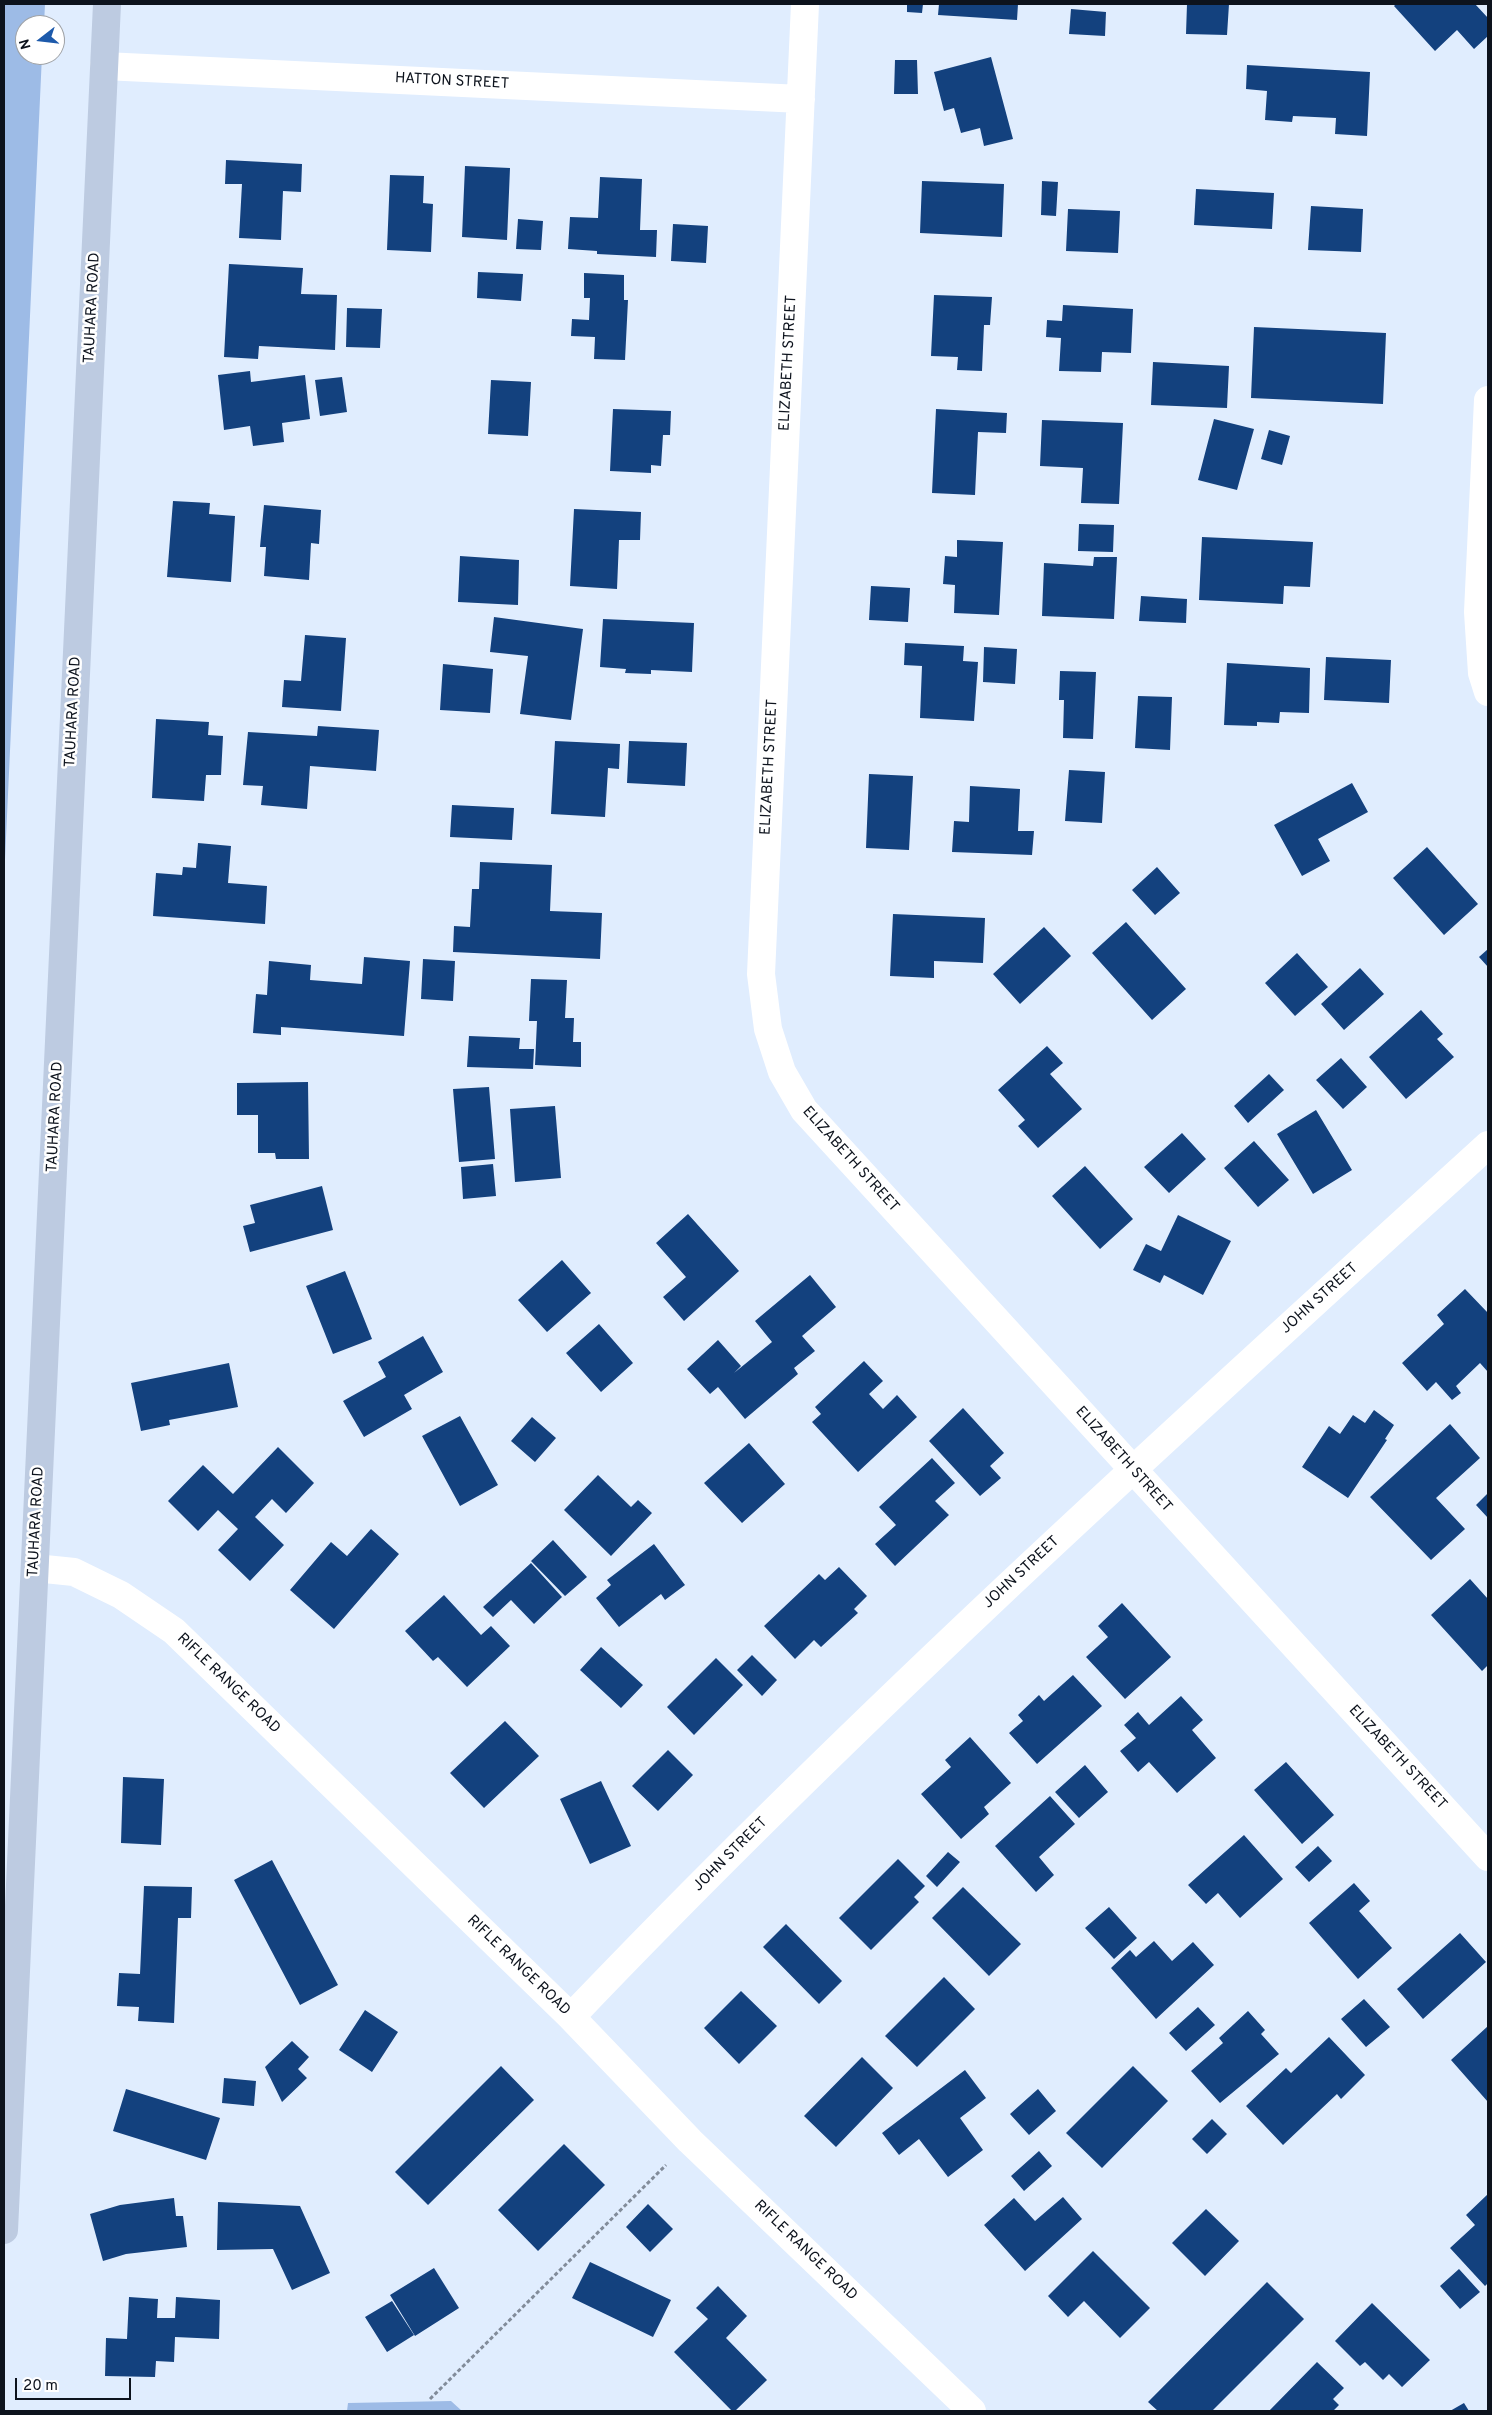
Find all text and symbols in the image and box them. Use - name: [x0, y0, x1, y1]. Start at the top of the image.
- north arrow: [15, 15, 65, 65]
- text: N: [17, 37, 36, 51]
- street label: HATTON STREET: [394, 70, 510, 94]
- street label: TAUHARA ROAD: [81, 252, 105, 364]
- street label: ELIZABETH STREET: [776, 295, 802, 431]
- street label: TAUHARA ROAD: [62, 656, 86, 768]
- street label: ELIZABETH STREET: [757, 699, 783, 835]
- street label: TAUHARA ROAD: [44, 1061, 68, 1173]
- street label: ELIZABETH STREET: [798, 1103, 902, 1217]
- street label: JOHN STREET: [1278, 1260, 1362, 1338]
- street label: ELIZABETH STREET: [1071, 1403, 1175, 1517]
- street label: TAUHARA ROAD: [25, 1466, 49, 1578]
- street label: JOHN STREET: [980, 1533, 1064, 1613]
- street label: RIFLE RANGE ROAD: [173, 1630, 283, 1738]
- street label: ELIZABETH STREET: [1344, 1702, 1450, 1814]
- street label: JOHN STREET: [690, 1814, 772, 1896]
- street label: RIFLE RANGE ROAD: [463, 1912, 573, 2020]
- street label: RIFLE RANGE ROAD: [750, 2197, 860, 2305]
- scale bar: [18, 2368, 134, 2400]
- text: 20 m: [23, 2377, 58, 2396]

